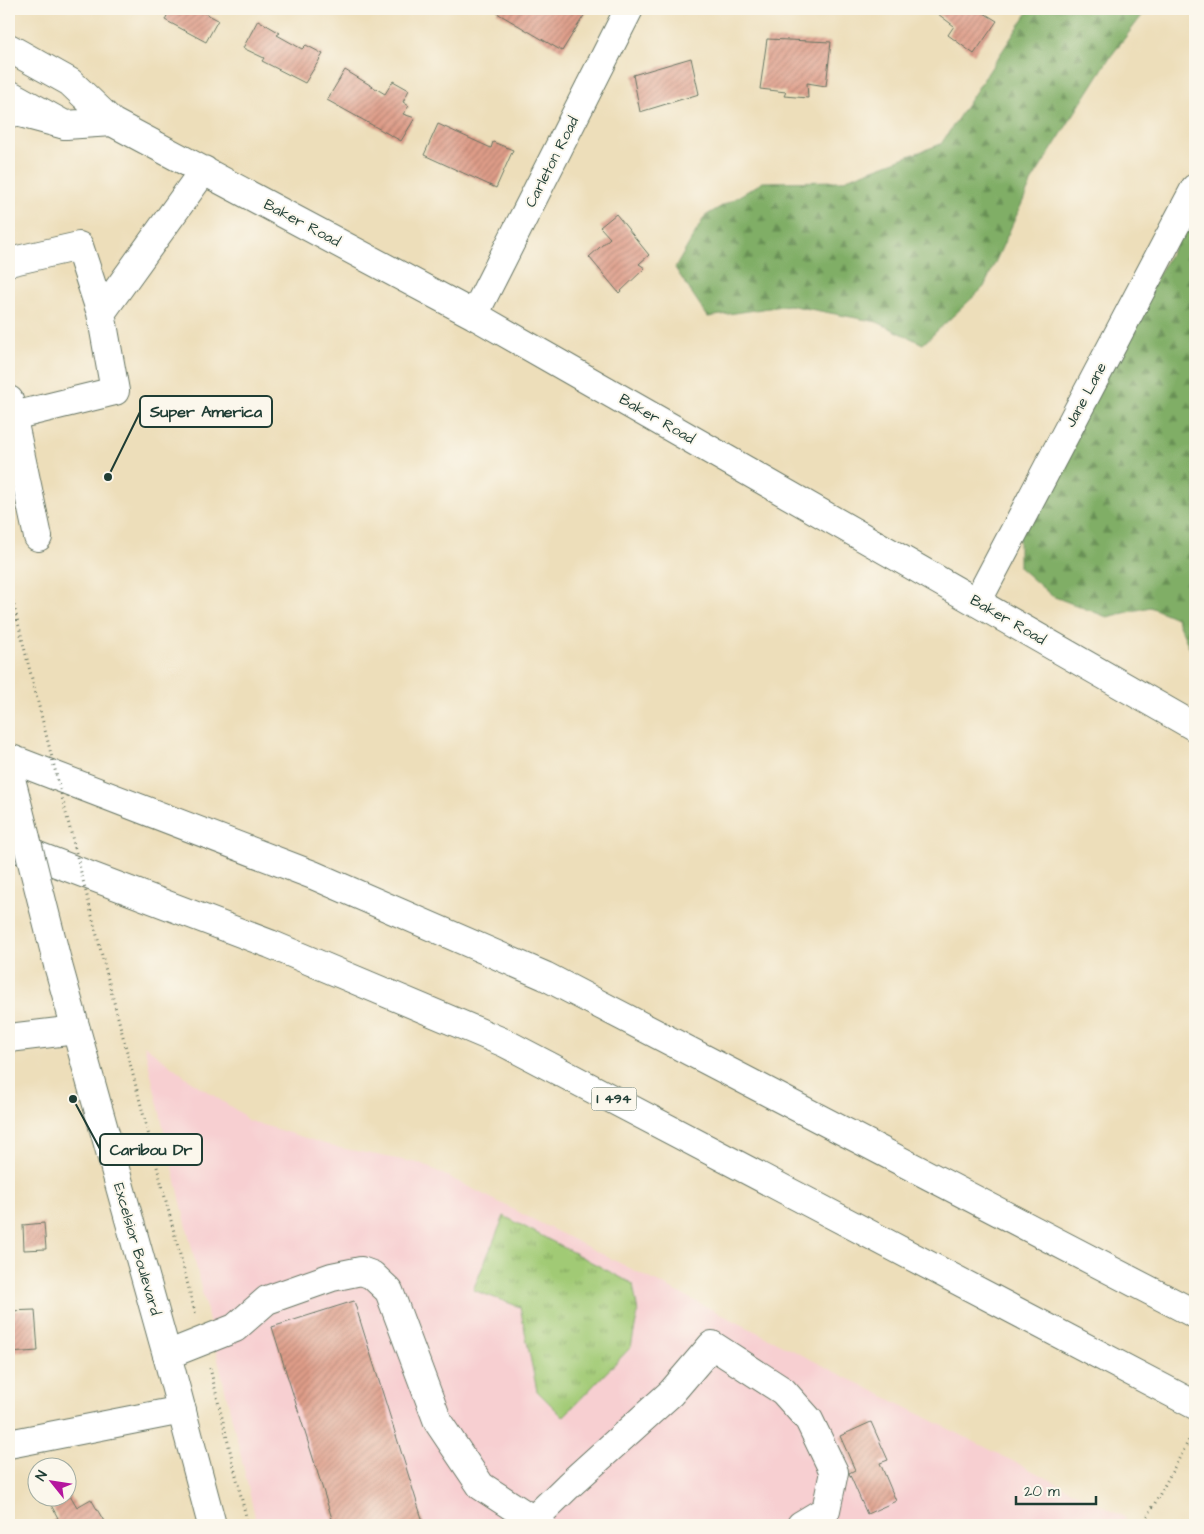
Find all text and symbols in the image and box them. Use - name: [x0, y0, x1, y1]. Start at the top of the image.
- street label: Carleton Road: [520, 113, 584, 211]
- street label: Baker Road: [260, 194, 344, 252]
- street label: Jane Lane: [1060, 359, 1112, 431]
- street label: Baker Road: [615, 389, 699, 449]
- callout: Super America: [140, 396, 272, 427]
- text: Super America: [149, 401, 263, 423]
- street label: Baker Road: [966, 590, 1050, 650]
- road number: I 494: [592, 1088, 636, 1110]
- callout: Caribou Dr: [100, 1134, 202, 1165]
- text: Caribou Dr: [110, 1139, 192, 1161]
- street label: Excelsior Boulevard: [108, 1180, 166, 1318]
- north arrow: [28, 1456, 78, 1506]
- text: N: [31, 1467, 53, 1485]
- scale bar: [1016, 1474, 1096, 1506]
- text: 20 m: [1024, 1481, 1060, 1502]

